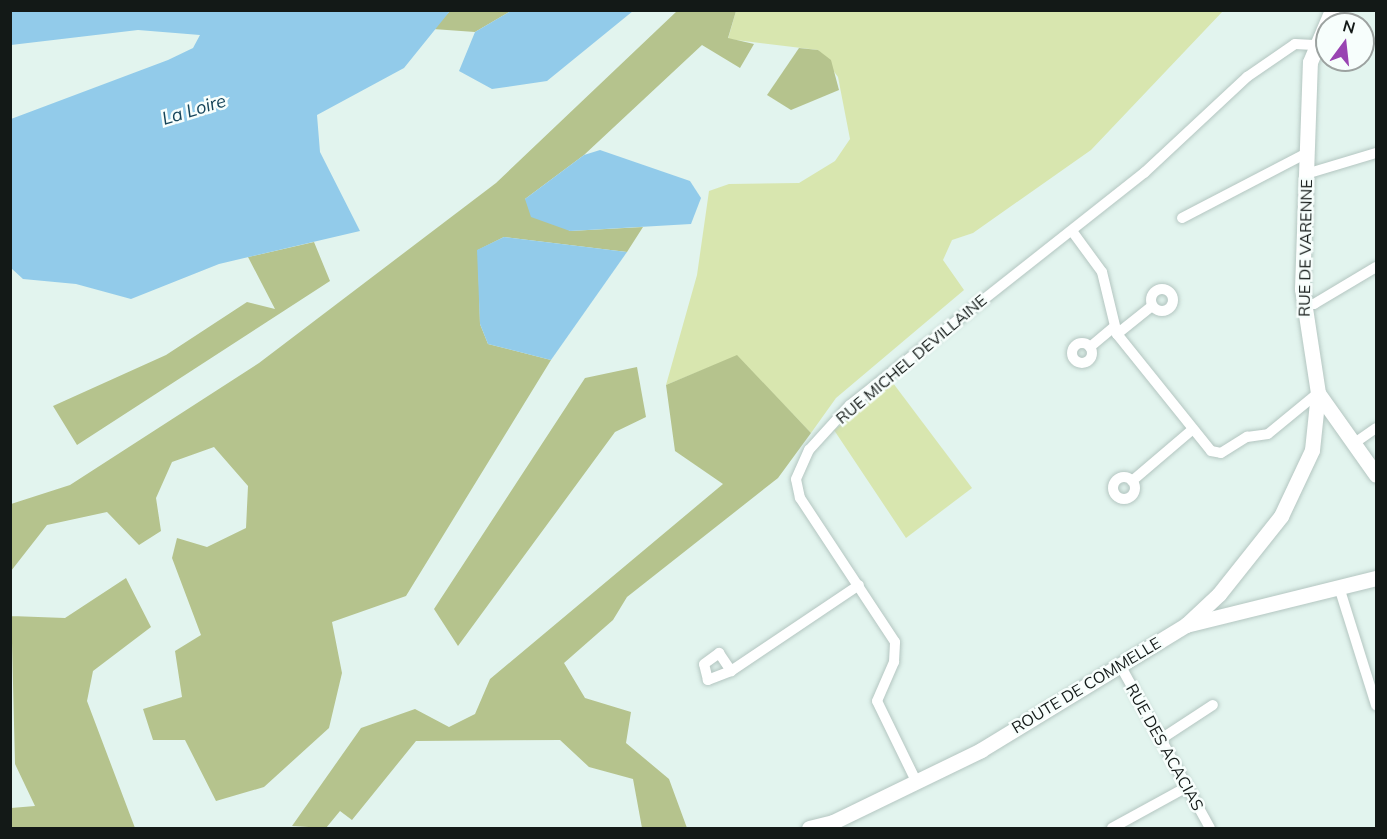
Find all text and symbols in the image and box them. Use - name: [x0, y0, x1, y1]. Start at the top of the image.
- north arrow: [1315, 12, 1375, 72]
- text: N: [1341, 15, 1358, 38]
- water label: La Loire: [159, 90, 229, 130]
- street label: RUE DE VARENNE: [1294, 179, 1316, 317]
- street label: RUE MICHEL DEVILLAINE: [832, 290, 990, 428]
- street label: ROUTE DE COMMELLE: [1008, 633, 1164, 737]
- street label: RUE DES ACACIAS: [1122, 680, 1208, 814]

